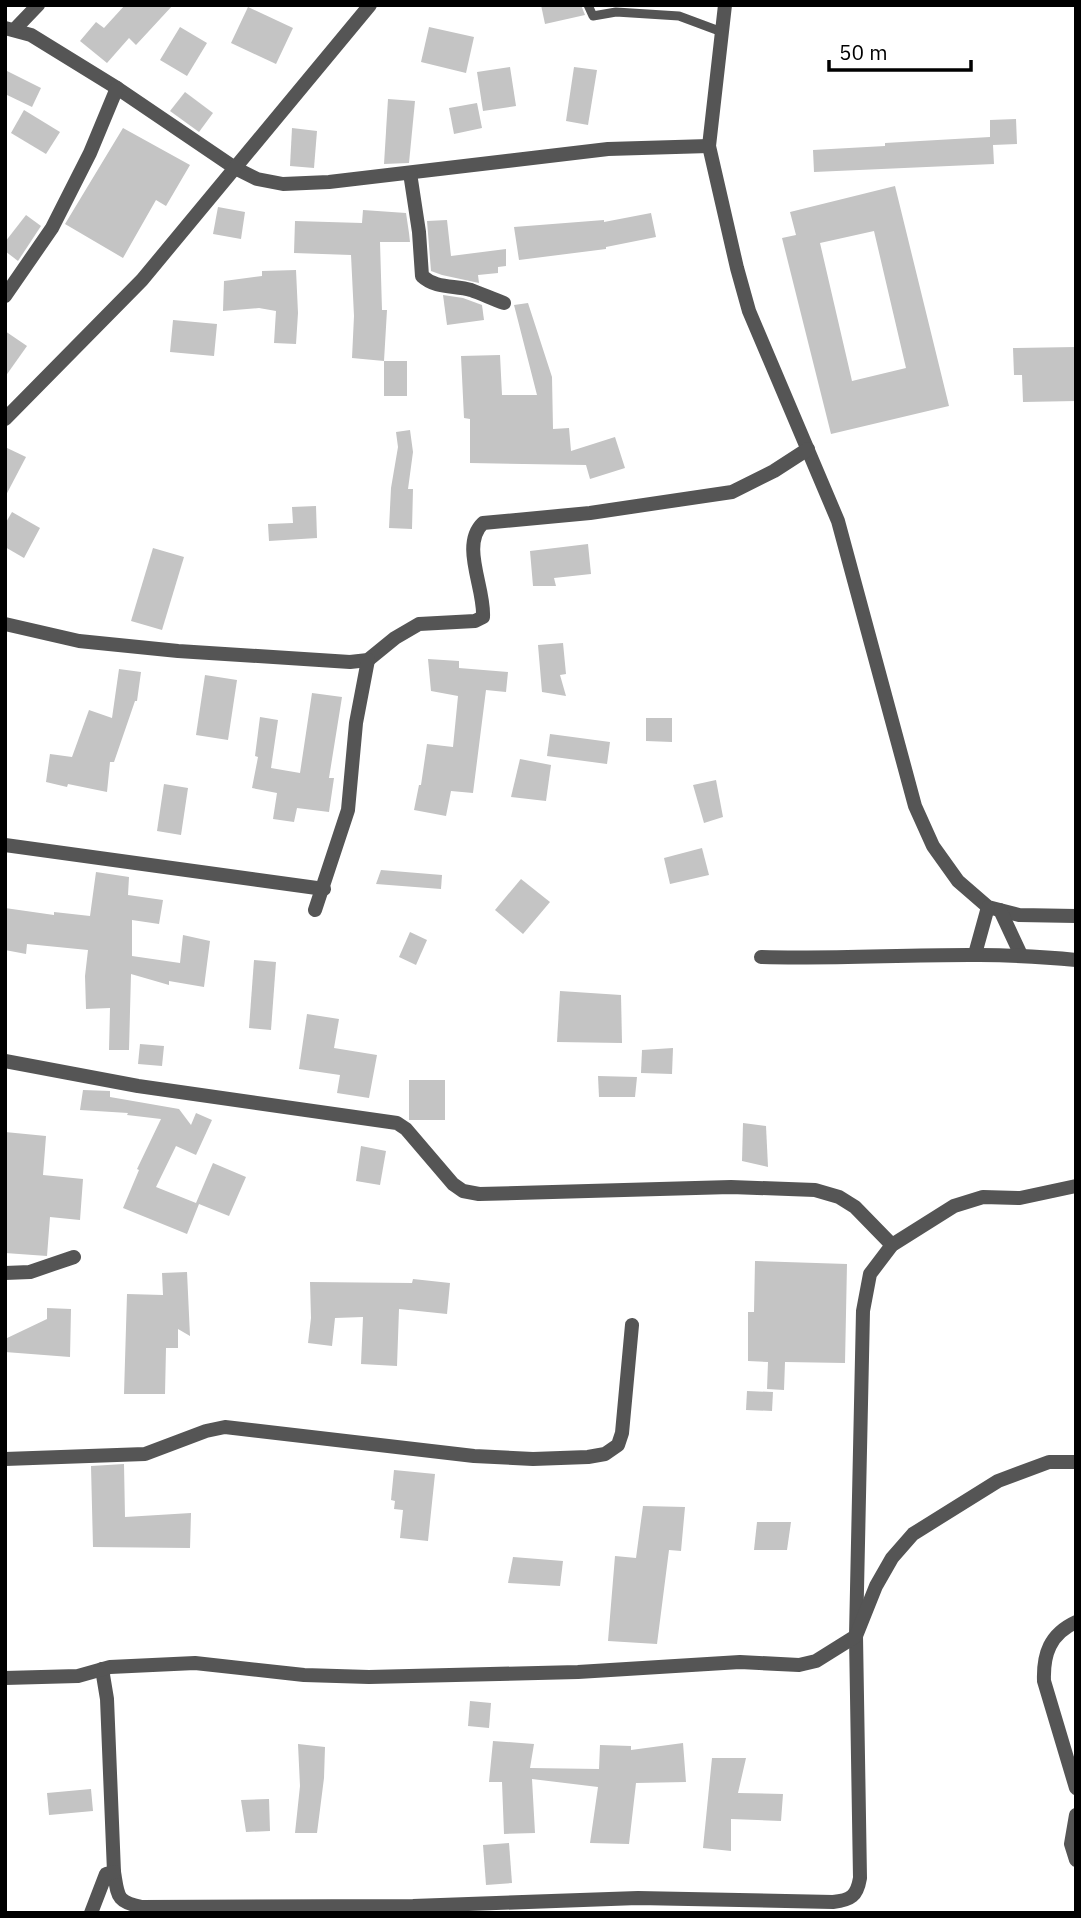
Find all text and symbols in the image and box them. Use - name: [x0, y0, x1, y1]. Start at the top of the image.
- scale bar: [829, 28, 971, 72]
- text: 50 m: [839, 38, 888, 66]

